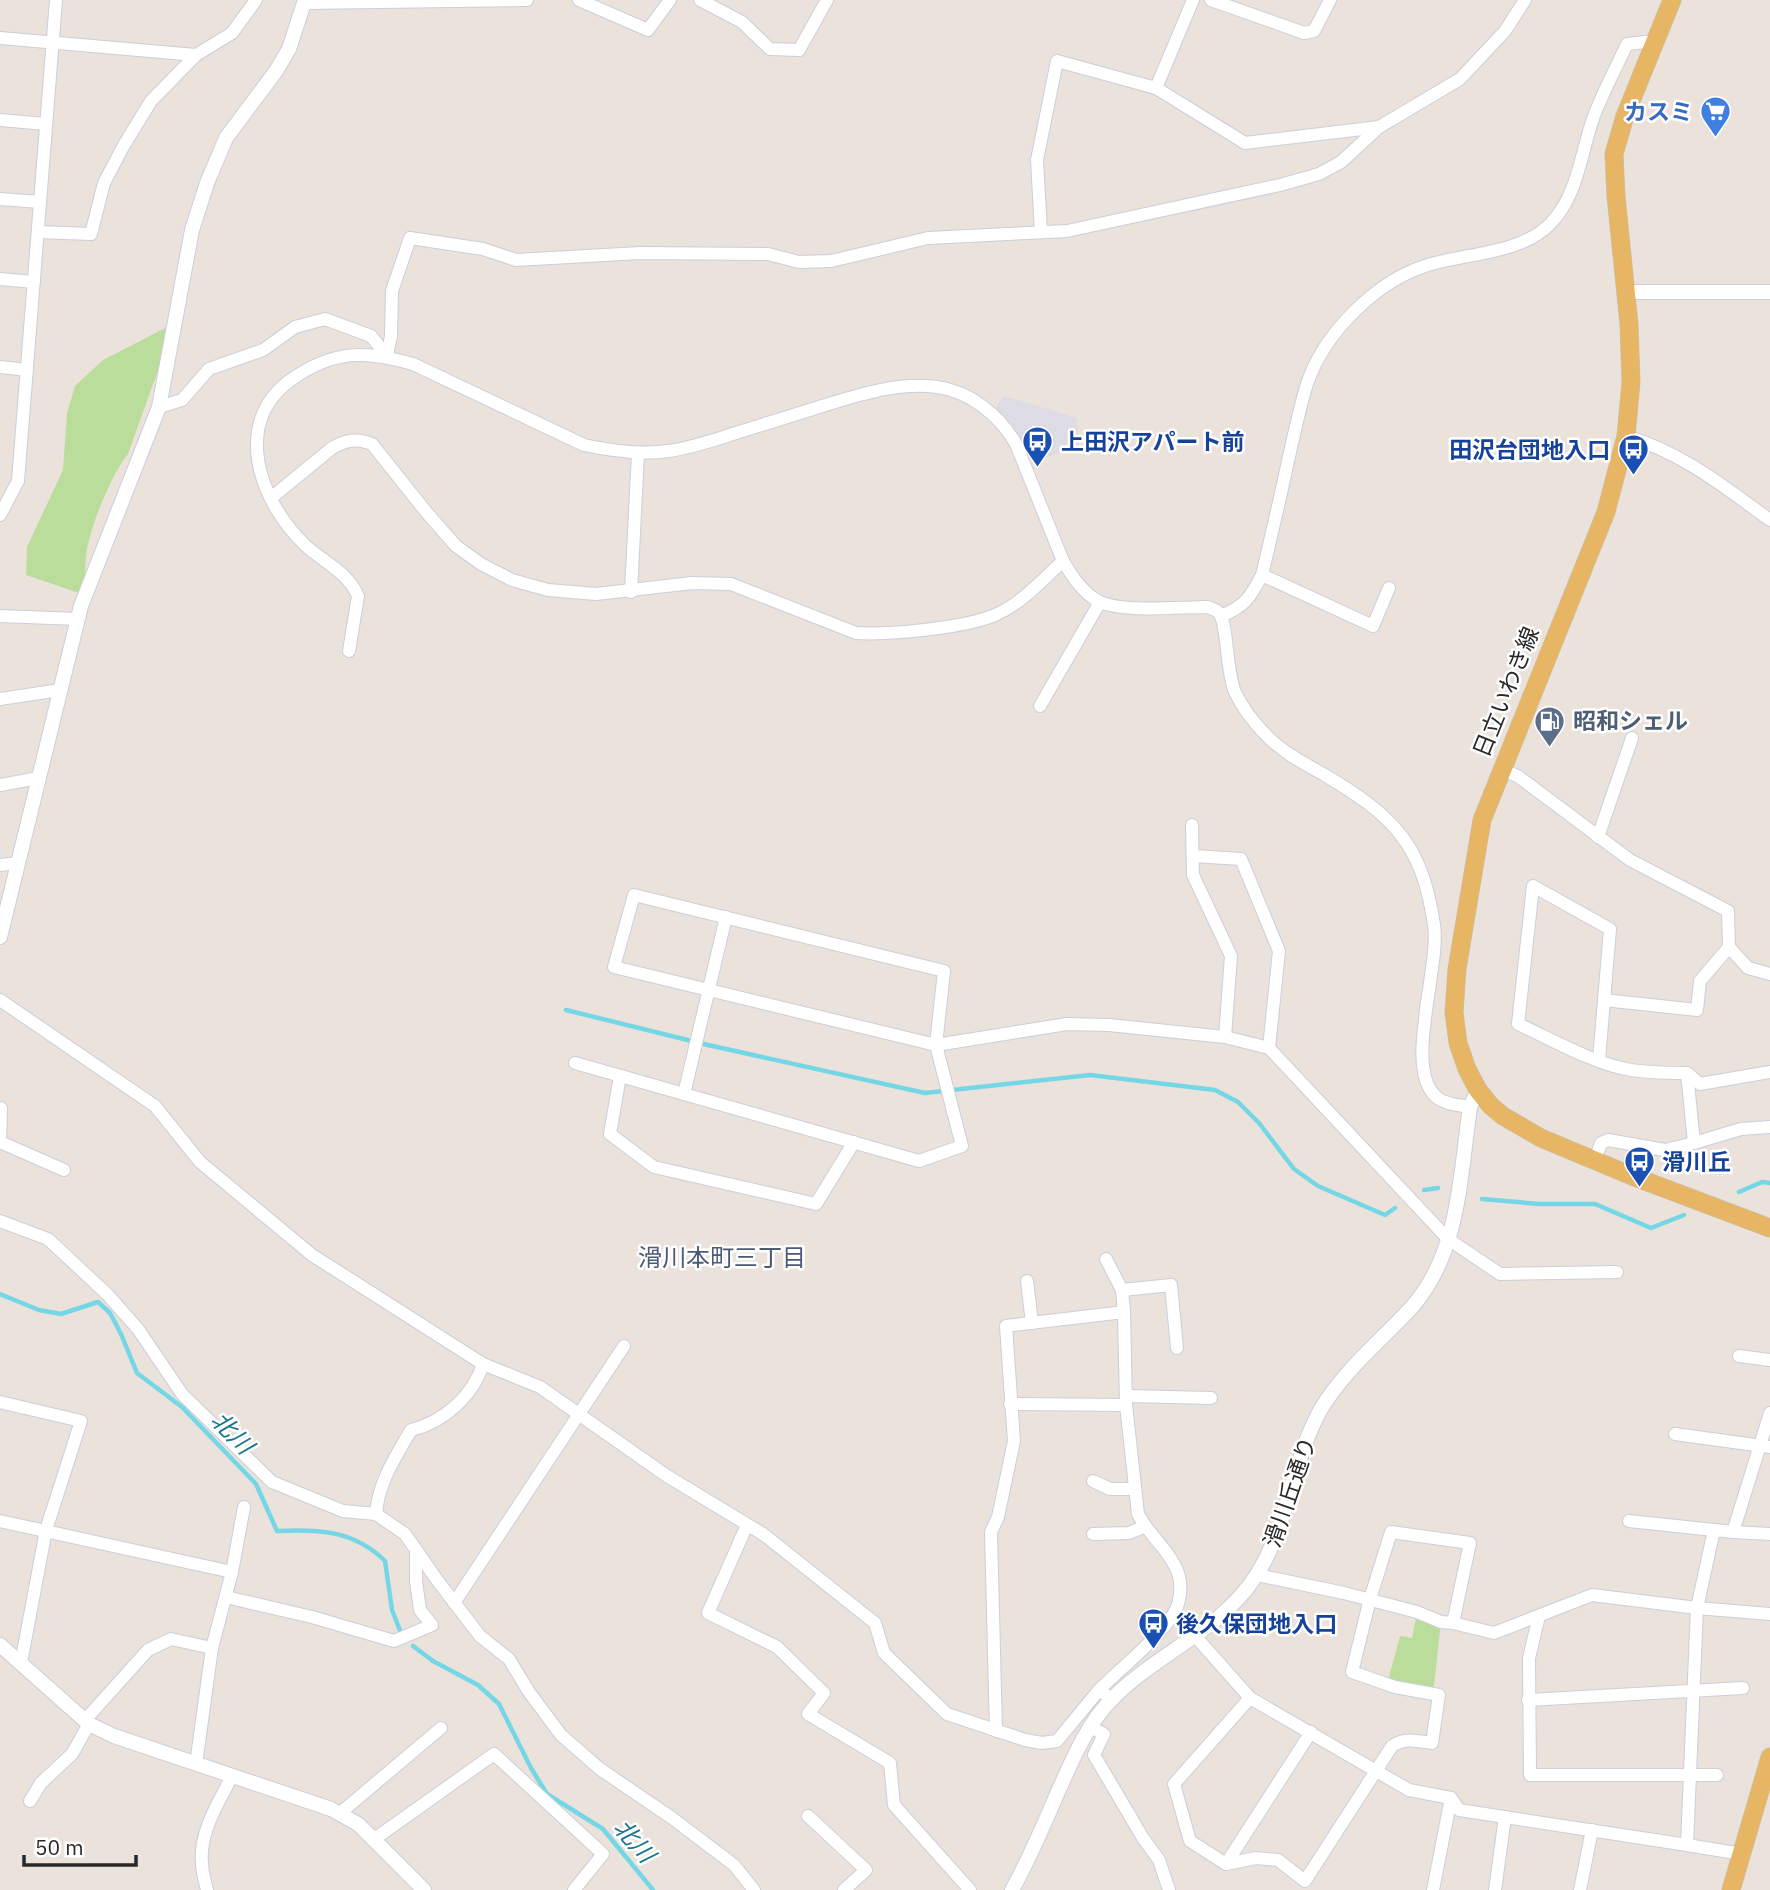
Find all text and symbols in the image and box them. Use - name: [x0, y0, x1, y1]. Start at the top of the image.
- supermarket icon: カスミ: [1699, 95, 1733, 139]
- place label: カスミ: [1624, 96, 1693, 126]
- bus stop icon: 上田沢アパート前: [1021, 425, 1055, 469]
- place label: 上田沢アパート前: [1061, 426, 1245, 456]
- bus stop icon: 田沢台団地入口: [1616, 433, 1650, 477]
- place label: 田沢台団地入口: [1449, 434, 1610, 464]
- street label: 日立いわき線: [1465, 622, 1545, 761]
- fuel station icon: 昭和シェル: [1533, 704, 1567, 748]
- place label: 昭和シェル: [1573, 705, 1688, 735]
- bus stop icon: 滑川丘: [1622, 1145, 1656, 1189]
- place label: 滑川丘: [1662, 1146, 1731, 1176]
- district label: 滑川本町三丁目: [638, 1241, 806, 1273]
- water label: 北川: [205, 1404, 263, 1463]
- street label: 滑川丘通り: [1256, 1432, 1322, 1551]
- bus stop icon: 後久保団地入口: [1136, 1607, 1170, 1651]
- place label: 後久保団地入口: [1176, 1608, 1337, 1638]
- water label: 北川: [607, 1812, 665, 1871]
- scale bar: [24, 1824, 136, 1868]
- text: 50 m: [35, 1833, 84, 1861]

